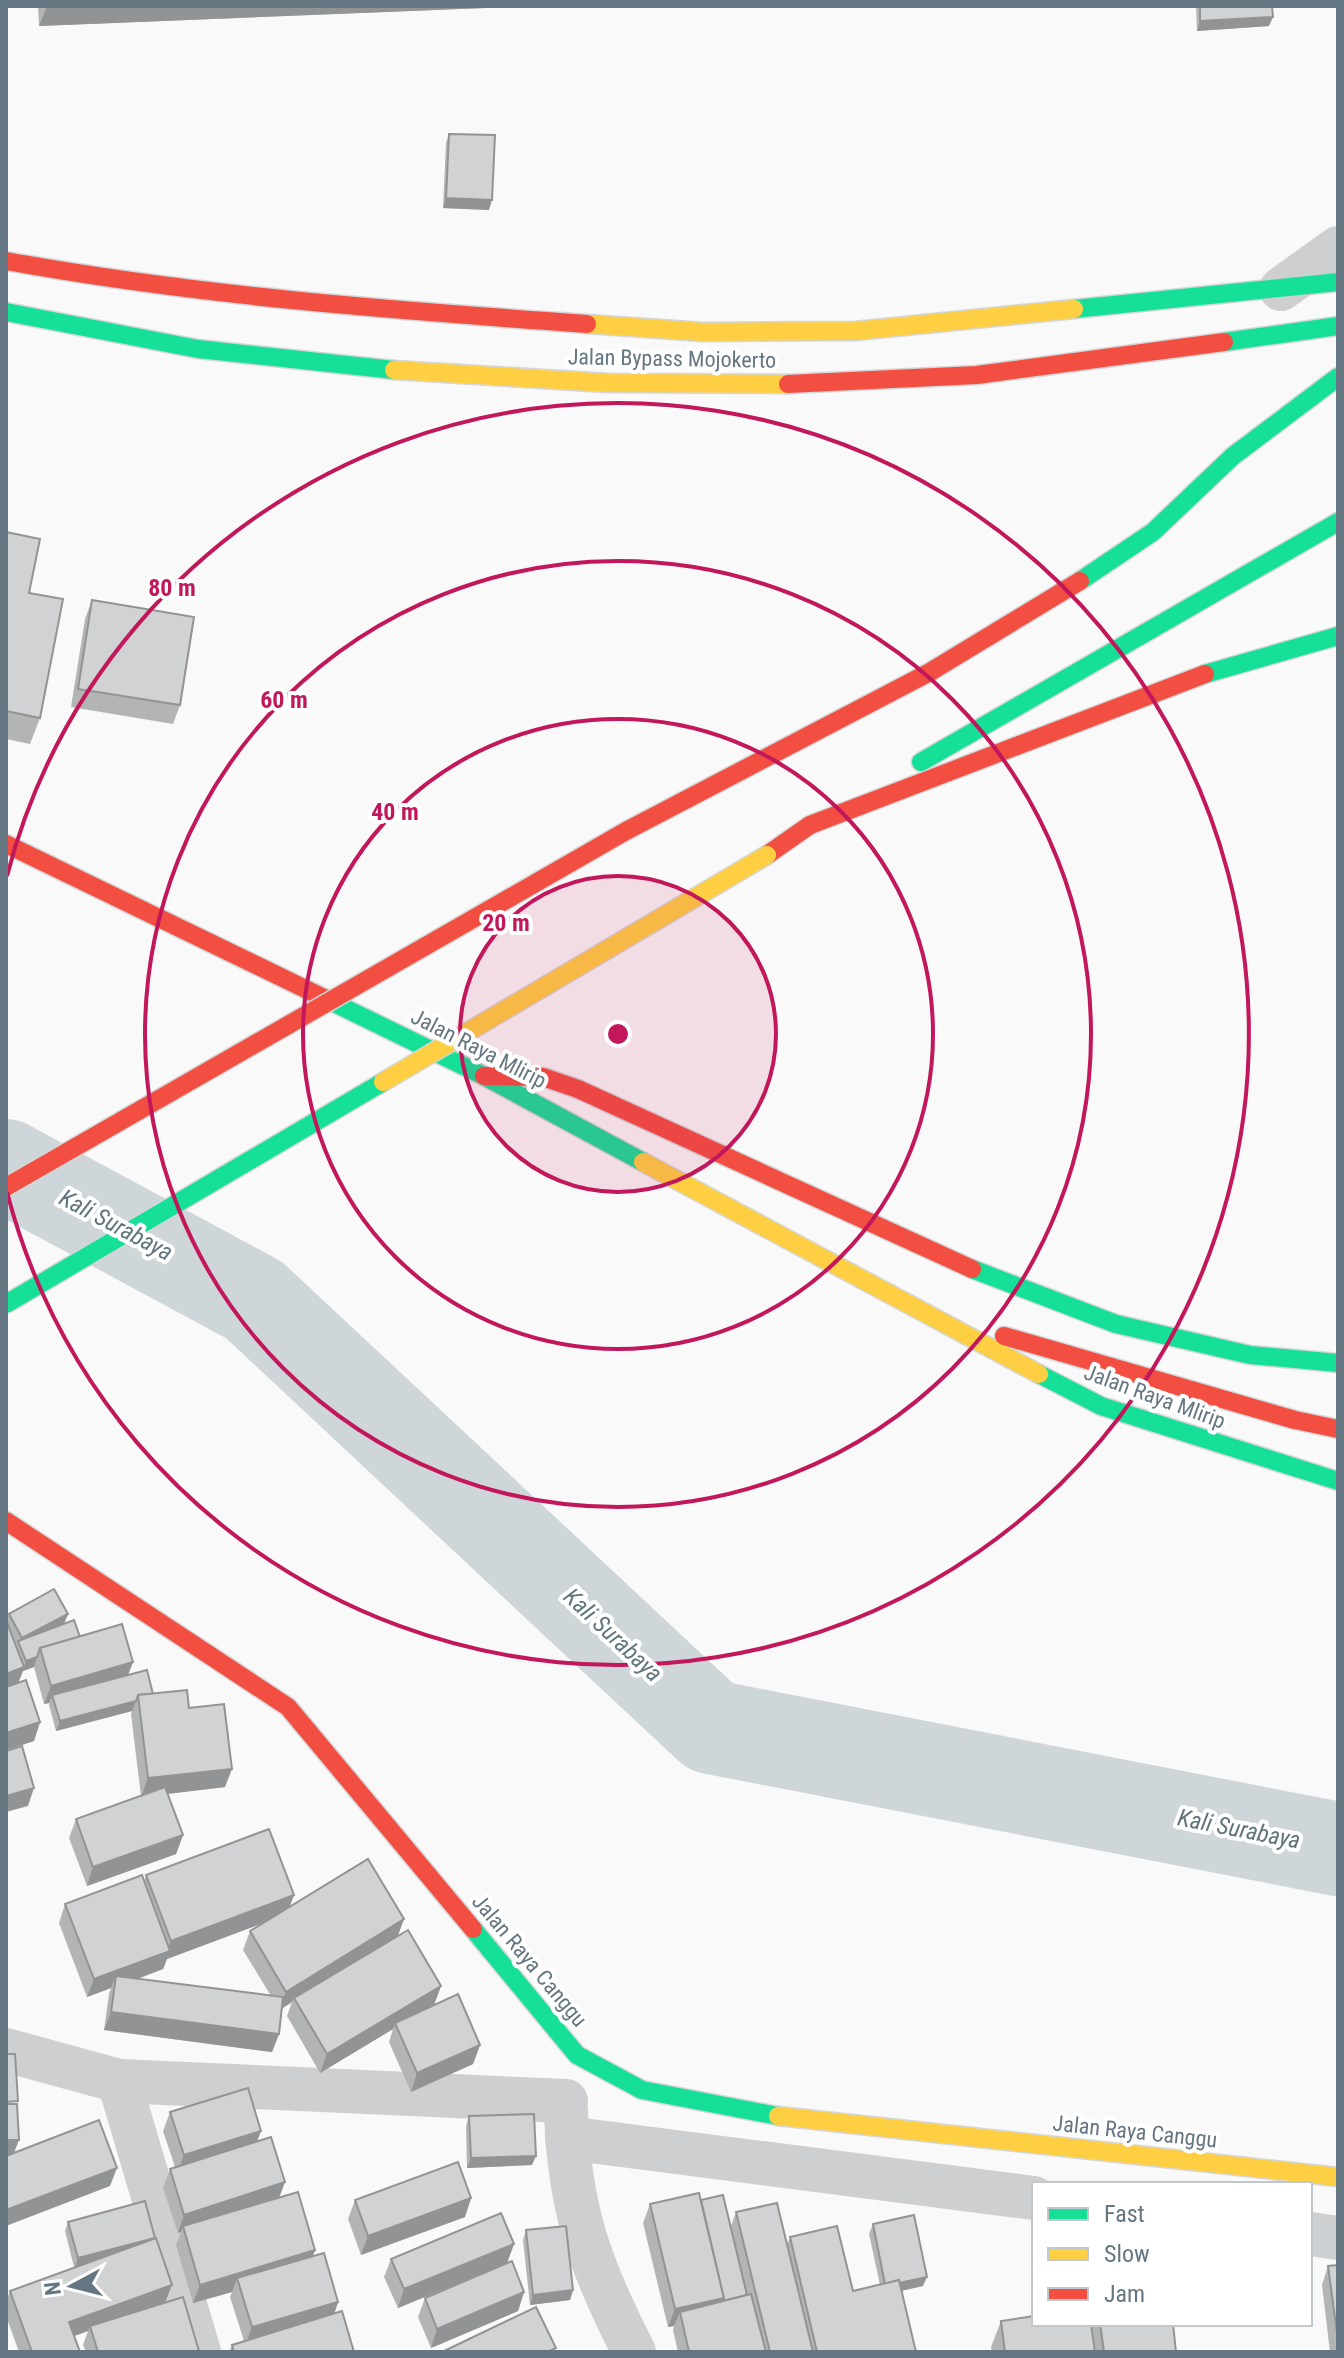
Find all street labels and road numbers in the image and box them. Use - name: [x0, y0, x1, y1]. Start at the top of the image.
- street label: Jalan Bypass Mojokerto: [568, 344, 776, 373]
- street label: Jalan Raya Mlirip: [407, 1004, 551, 1093]
- street label: Jalan Raya Mlirip: [1081, 1359, 1229, 1434]
- street label: Jalan Raya Canggu: [467, 1889, 592, 2032]
- street label: Jalan Raya Canggu: [1052, 2110, 1218, 2153]

